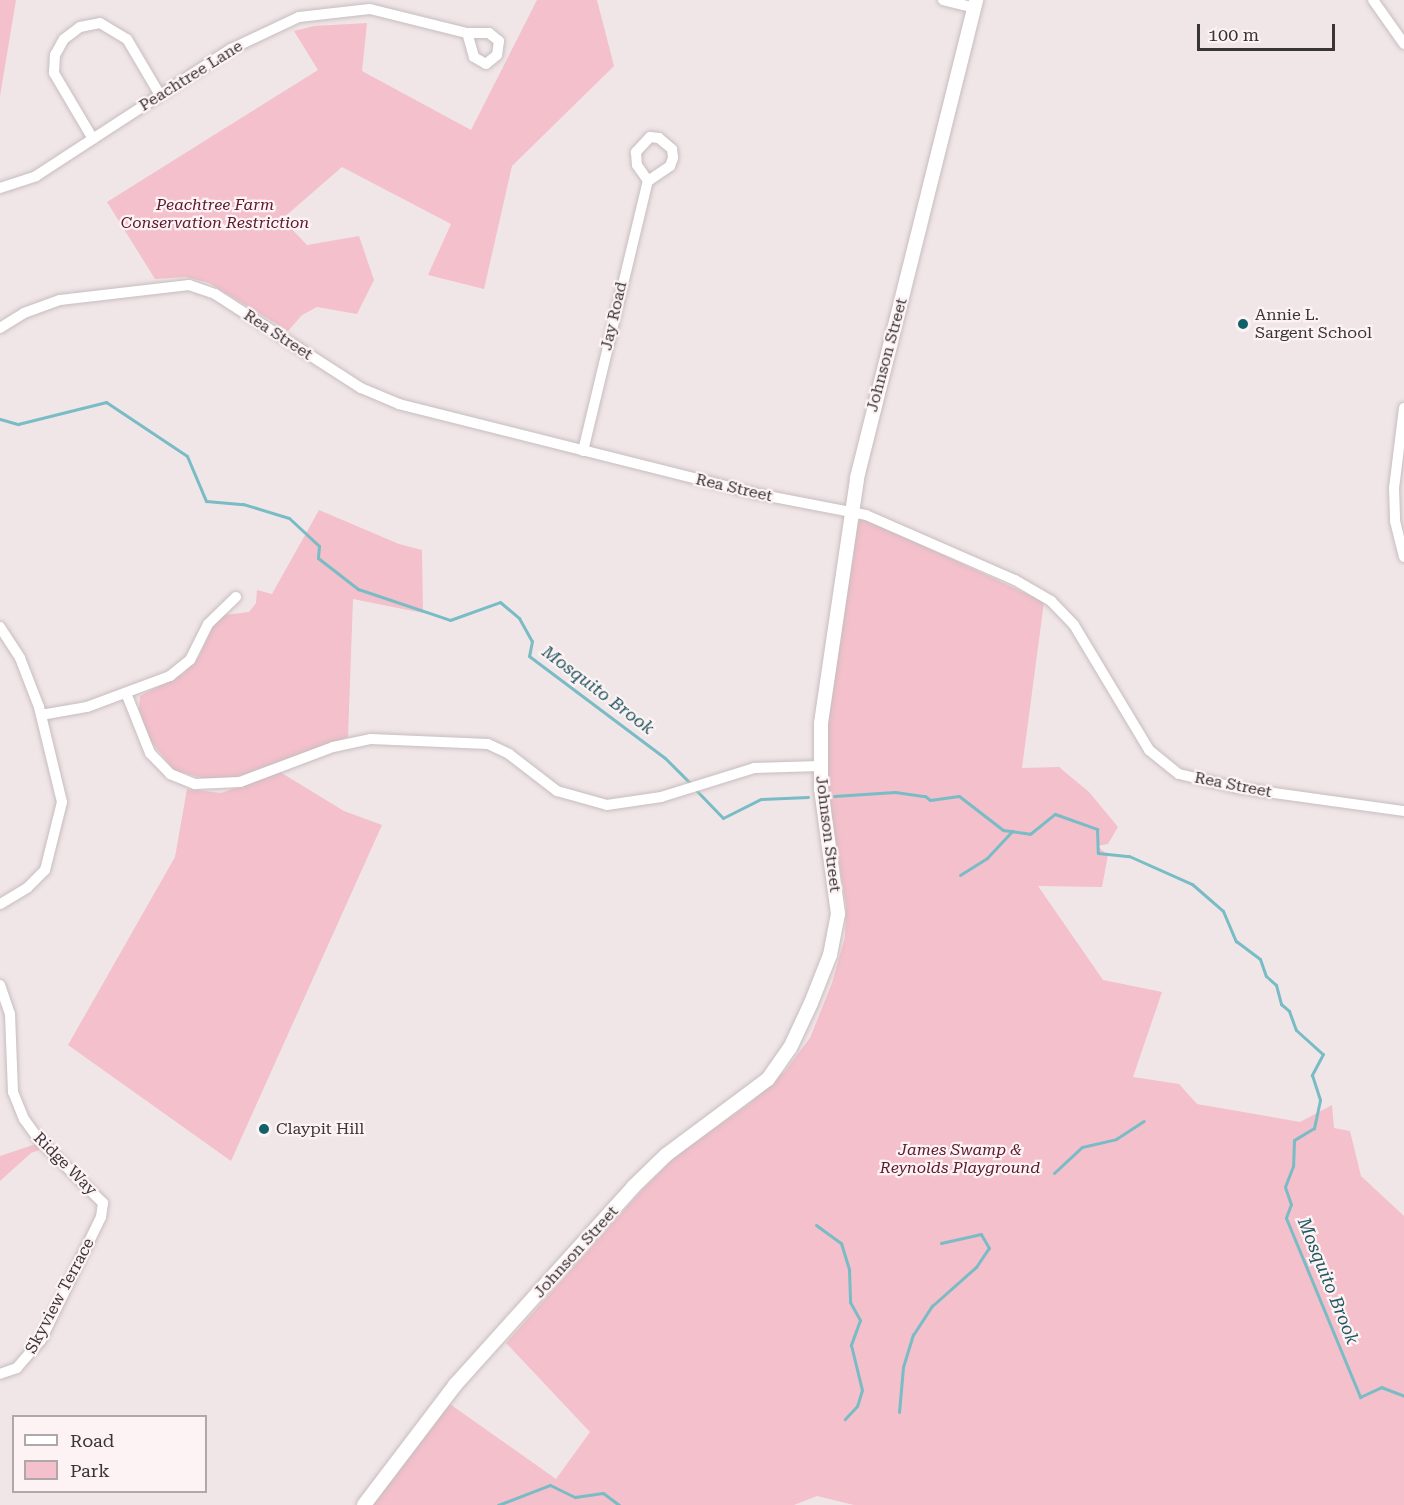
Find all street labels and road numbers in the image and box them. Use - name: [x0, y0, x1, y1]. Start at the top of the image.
- street label: Peachtree Lane: [136, 37, 246, 115]
- street label: Jay Road: [597, 280, 631, 352]
- street label: Johnson Street: [863, 296, 911, 414]
- street label: Rea Street: [240, 306, 316, 364]
- street label: Rea Street: [694, 470, 774, 506]
- street label: Rea Street: [1193, 768, 1273, 802]
- street label: Johnson Street: [811, 775, 845, 893]
- street label: Ridge Way: [29, 1128, 101, 1200]
- street label: Johnson Street: [530, 1202, 622, 1302]
- street label: Skyview Terrace: [22, 1235, 98, 1357]

